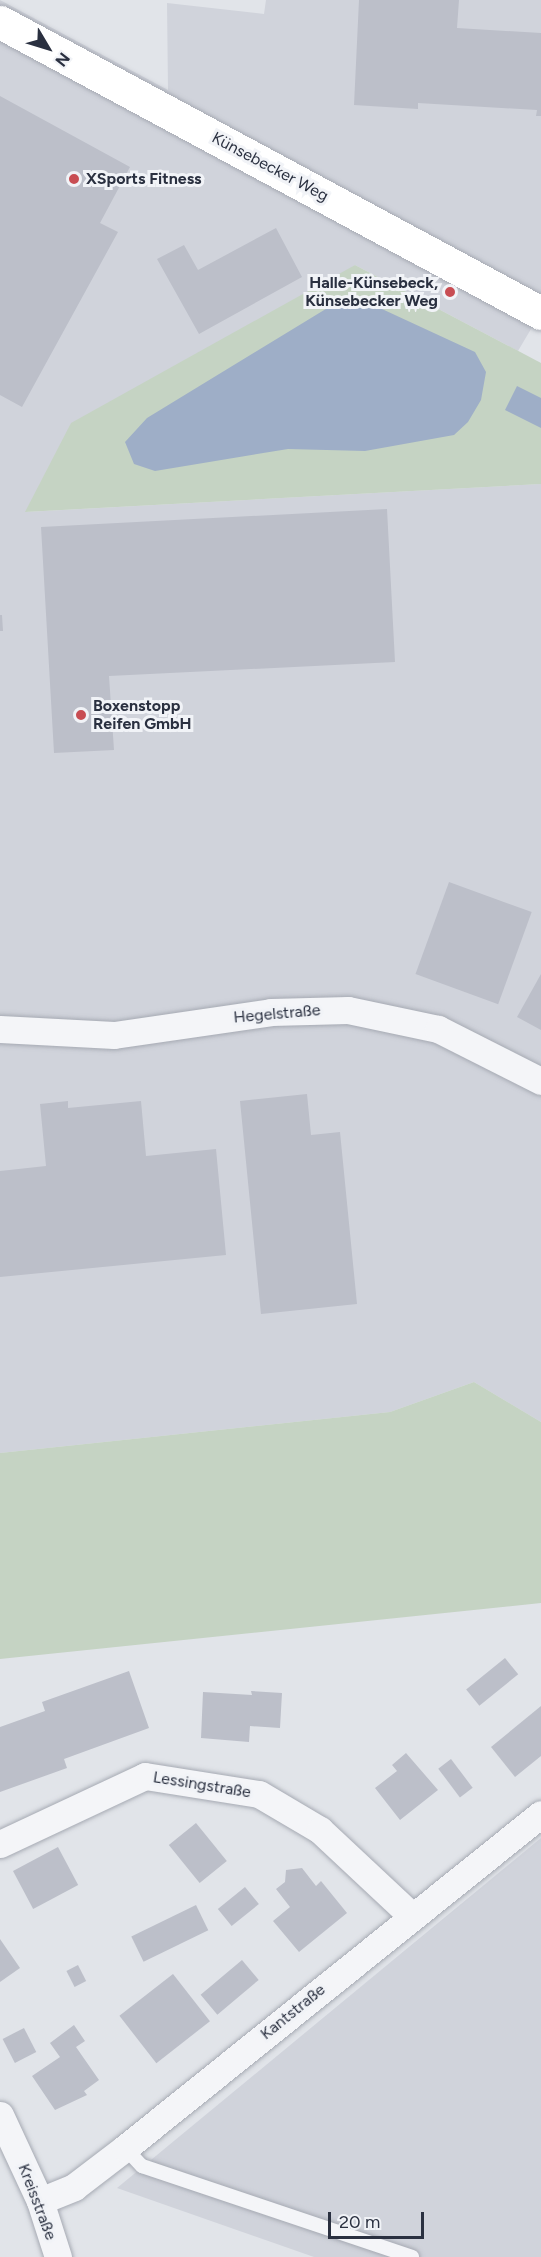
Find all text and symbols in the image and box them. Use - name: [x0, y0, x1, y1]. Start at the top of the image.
- north arrow: [18, 18, 78, 78]
- text: N: [51, 49, 74, 70]
- street label: Künsebecker Weg: [209, 128, 331, 206]
- place label: XSports Fitness: [86, 169, 202, 189]
- marker: XSports Fitness: [67, 172, 81, 186]
- place label: Halle-Künsebeck, Künsebecker Weg: [305, 273, 438, 311]
- marker: Halle-Künsebeck, Künsebecker Weg: [443, 285, 457, 299]
- place label: Boxenstopp Reifen GmbH: [93, 696, 192, 734]
- marker: Boxenstopp Reifen GmbH: [74, 708, 88, 722]
- street label: Hegelstraße: [233, 1001, 321, 1027]
- street label: Lessingstraße: [152, 1768, 252, 1802]
- street label: Kantstraße: [257, 1980, 329, 2044]
- street label: Kreisstraße: [14, 2161, 60, 2243]
- scale bar: [331, 2200, 427, 2238]
- text: 20 m: [339, 2211, 380, 2233]

